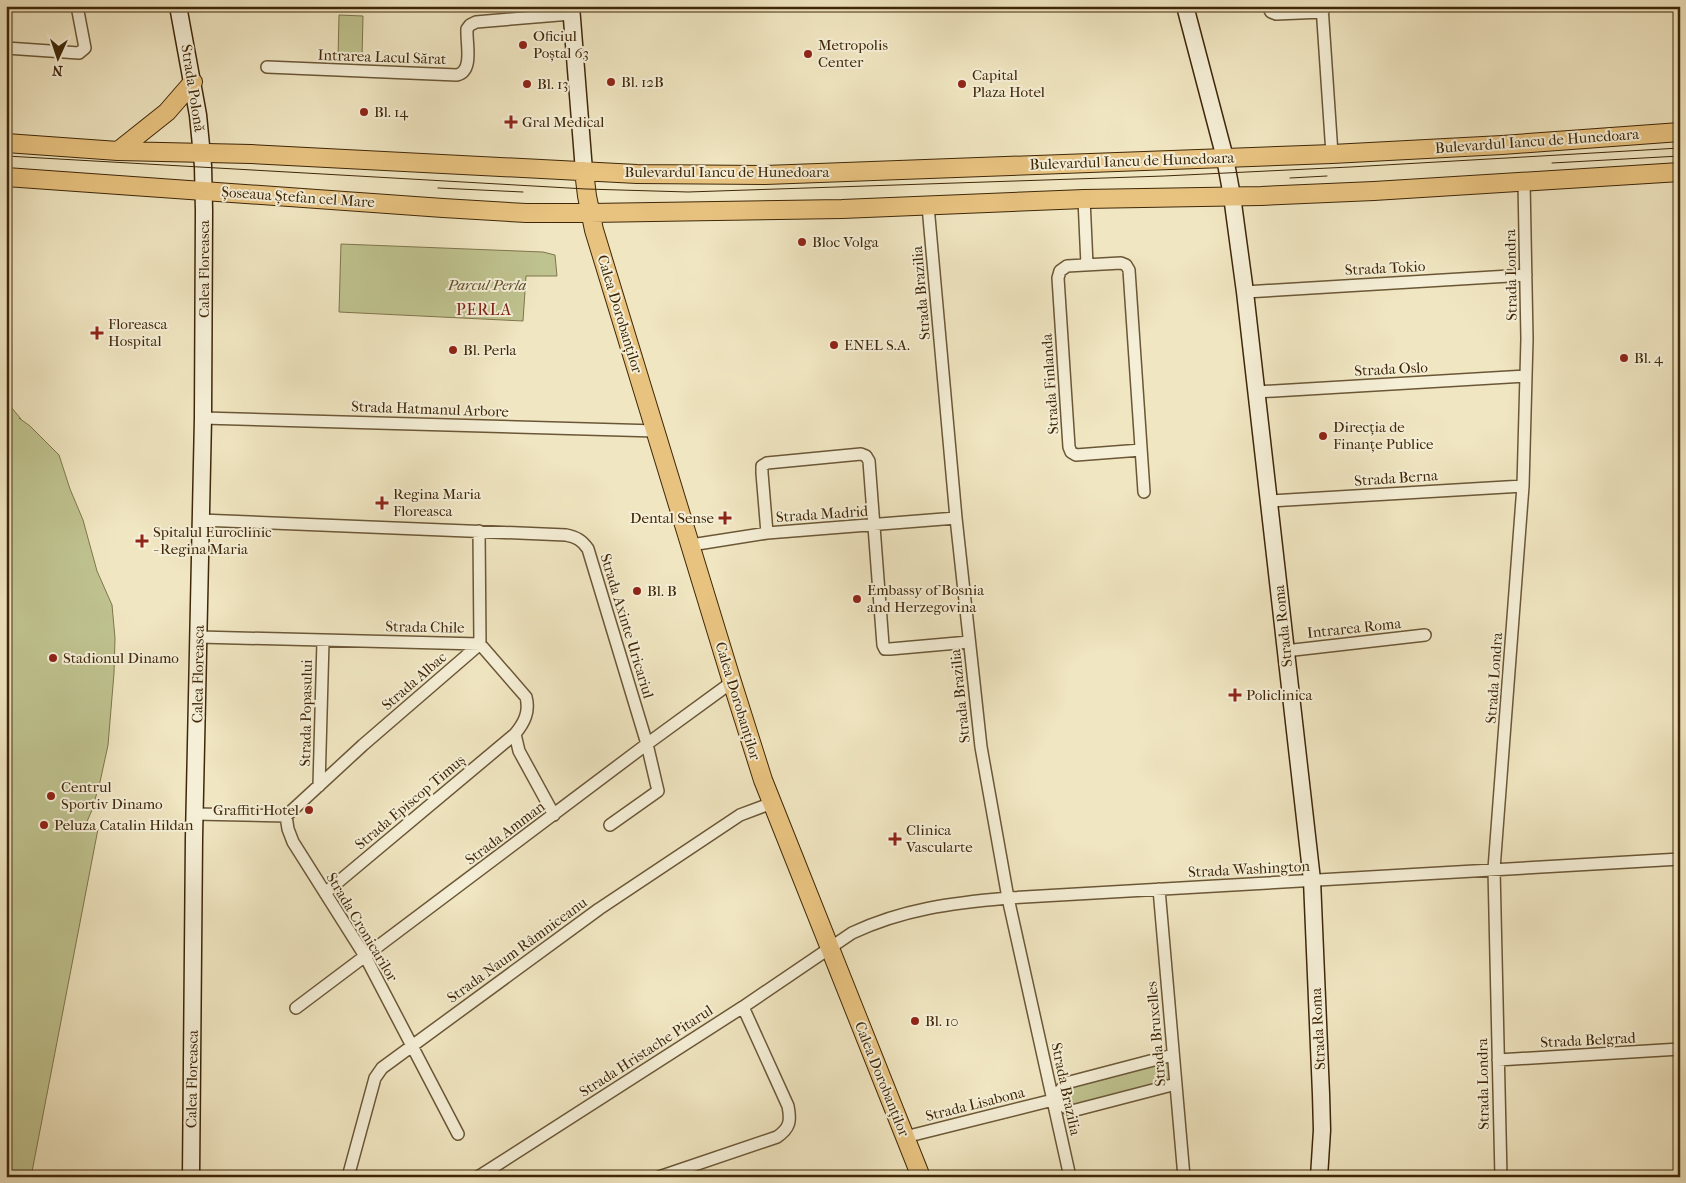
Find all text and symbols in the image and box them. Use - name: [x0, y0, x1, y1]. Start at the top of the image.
- place label: Oficiul Poștal 63: [533, 27, 589, 62]
- north arrow: [32, 32, 82, 82]
- place label: Metropolis Center: [818, 36, 888, 71]
- marker: Oficiul Poștal 63: [517, 39, 529, 51]
- street label: Strada Polonă: [177, 43, 209, 134]
- street label: Intrarea Lacul Sărat: [317, 46, 447, 68]
- marker: Metropolis Center: [802, 48, 814, 60]
- text: N: [51, 62, 63, 79]
- place label: Capital Plaza Hotel: [972, 66, 1045, 101]
- place label: Bl. 12B: [621, 73, 664, 91]
- place label: Bl. 13: [537, 75, 569, 93]
- marker: Bl. 12B: [605, 76, 617, 88]
- marker: Bl. 13: [521, 78, 533, 90]
- marker: Capital Plaza Hotel: [956, 78, 968, 90]
- place label: Bl. 14: [374, 103, 409, 121]
- marker: Bl. 14: [358, 106, 370, 118]
- place label: Gral Medical: [522, 113, 604, 131]
- marker: Gral Medical: [504, 115, 518, 129]
- street label: Bulevardul Iancu de Hunedoara: [1434, 125, 1641, 157]
- street label: Bulevardul Iancu de Hunedoara: [1029, 148, 1236, 174]
- street label: Bulevardul Iancu de Hunedoara: [625, 163, 830, 181]
- street label: Șoseaua Ștefan cel Mare: [221, 183, 376, 211]
- street label: Calea Floreasca: [195, 219, 213, 318]
- street label: Strada Londra: [1501, 228, 1521, 321]
- place label: Bloc Volga: [812, 233, 880, 251]
- marker: Bloc Volga: [796, 236, 808, 248]
- street label: Strada Brazilia: [908, 244, 934, 341]
- street label: Calea Dorobanților: [593, 253, 647, 376]
- street label: Strada Tokio: [1344, 257, 1426, 279]
- park label: Parcul Perla: [447, 276, 527, 294]
- district label: PERLA: [456, 300, 512, 319]
- place label: Floreasca Hospital: [108, 315, 169, 350]
- marker: Floreasca Hospital: [90, 326, 104, 340]
- street label: Strada Finlanda: [1037, 332, 1062, 435]
- place label: ENEL S.A.: [844, 336, 910, 354]
- marker: ENEL S.A.: [828, 339, 840, 351]
- place label: Bl. Perla: [463, 341, 518, 359]
- marker: Bl. Perla: [447, 344, 459, 356]
- place label: Bl. 4: [1634, 349, 1664, 367]
- marker: Bl. 4: [1618, 352, 1630, 364]
- street label: Strada Oslo: [1354, 358, 1429, 380]
- street label: Strada Hatmanul Arbore: [351, 397, 510, 421]
- place label: Direcția de Finanțe Publice: [1333, 418, 1434, 453]
- marker: Direcția de Finanțe Publice: [1317, 430, 1329, 442]
- street label: Strada Berna: [1354, 466, 1440, 490]
- place label: Regina Maria Floreasca: [393, 485, 482, 520]
- marker: Regina Maria Floreasca: [375, 496, 389, 510]
- street label: Strada Madrid: [775, 502, 870, 526]
- place label: Dental Sense: [630, 509, 715, 527]
- marker: Dental Sense: [718, 511, 732, 525]
- place label: Spitalul Euroclinic - Regina Maria: [153, 523, 272, 558]
- marker: Spitalul Euroclinic - Regina Maria: [135, 534, 149, 548]
- street label: Strada Axinte Uricariul: [596, 551, 658, 701]
- place label: Embassy of Bosnia and Herzegovina: [867, 581, 985, 616]
- place label: Bl. B: [647, 582, 677, 600]
- street label: Strada Roma: [1270, 583, 1296, 668]
- marker: Bl. B: [631, 585, 643, 597]
- marker: Embassy of Bosnia and Herzegovina: [851, 593, 863, 605]
- street label: Intrarea Roma: [1306, 614, 1403, 642]
- street label: Strada Chile: [385, 617, 465, 637]
- street label: Calea Floreasca: [188, 624, 208, 723]
- street label: Strada Londra: [1482, 631, 1506, 724]
- street label: Calea Dorobanților: [711, 640, 765, 763]
- street label: Strada Brazilia: [946, 647, 974, 744]
- street label: Strada Albac: [378, 648, 450, 714]
- place label: Stadionul Dinamo: [63, 649, 179, 667]
- marker: Stadionul Dinamo: [47, 652, 59, 664]
- street label: Strada Popasului: [296, 659, 316, 767]
- place label: Policlinica: [1246, 686, 1313, 704]
- marker: Policlinica: [1228, 688, 1242, 702]
- street label: Strada Episcop Timuș: [351, 750, 469, 853]
- place label: Centrul Sportiv Dinamo: [61, 778, 163, 813]
- marker: Centrul Sportiv Dinamo: [45, 790, 57, 802]
- street label: Strada Amman: [462, 797, 549, 869]
- place label: Graffiti Hotel: [213, 801, 299, 819]
- marker: Graffiti Hotel: [303, 804, 315, 816]
- place label: Peluza Catalin Hildan: [54, 816, 194, 834]
- marker: Peluza Catalin Hildan: [38, 819, 50, 831]
- place label: Clinica Vascularte: [905, 821, 973, 856]
- marker: Clinica Vascularte: [888, 832, 902, 846]
- street label: Strada Washington: [1188, 857, 1311, 881]
- street label: Strada Cronicarilor: [322, 869, 402, 985]
- street label: Strada Naum Râmniceanu: [444, 893, 591, 1007]
- street label: Strada Bruxelles: [1142, 980, 1170, 1087]
- street label: Strada Roma: [1307, 986, 1329, 1071]
- street label: Strada Hristache Pitarul: [576, 1001, 716, 1101]
- place label: Bl. 10: [925, 1012, 959, 1030]
- marker: Bl. 10: [909, 1015, 921, 1027]
- street label: Calea Dorobanților: [851, 1019, 914, 1140]
- street label: Strada Belgrad: [1540, 1028, 1637, 1051]
- street label: Calea Floreasca: [182, 1029, 202, 1128]
- street label: Strada Londra: [1473, 1037, 1493, 1130]
- street label: Strada Brazilia: [1047, 1041, 1085, 1138]
- street label: Strada Lisabona: [923, 1083, 1028, 1125]

